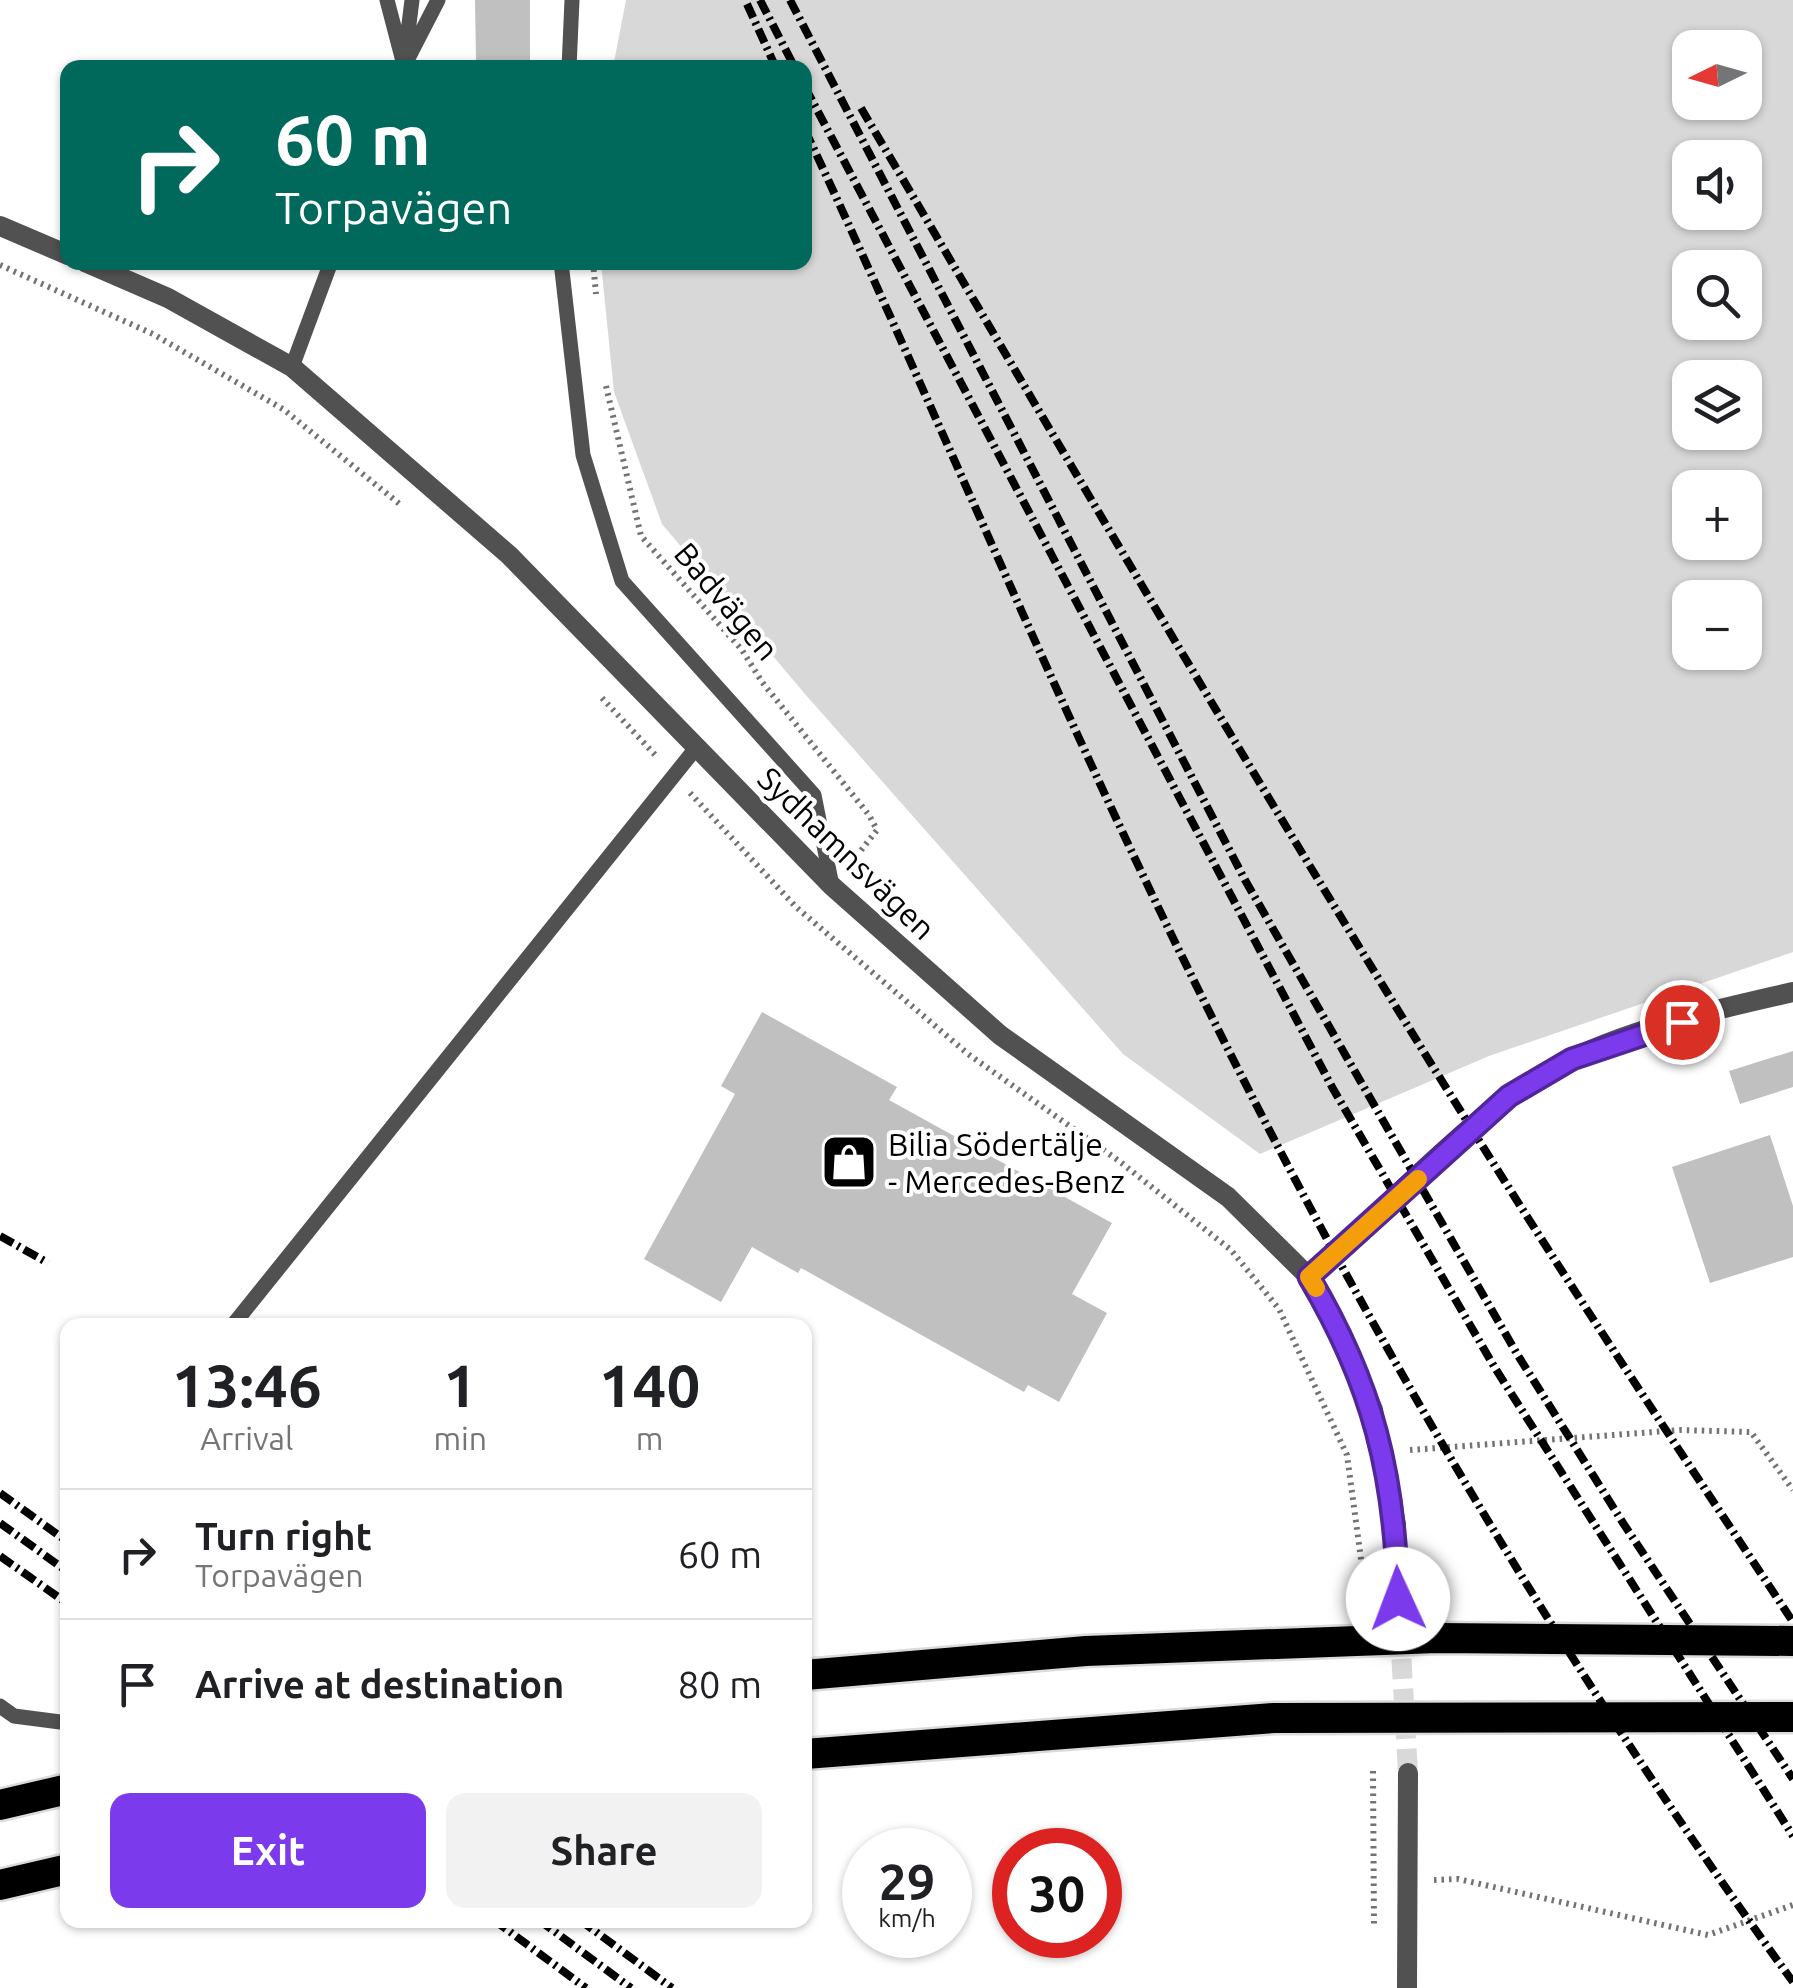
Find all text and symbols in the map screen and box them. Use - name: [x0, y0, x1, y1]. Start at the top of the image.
- north arrow: [1672, 30, 1762, 120]
- map controls: [1672, 30, 1762, 670]
- icon: right: [110, 100, 240, 230]
- text: 60 m: [275, 100, 431, 178]
- button: sound: [1672, 140, 1762, 230]
- text: Torpavägen: [275, 182, 512, 233]
- button: search: [1672, 250, 1762, 340]
- button: layers: [1672, 360, 1762, 450]
- button: +: [1672, 470, 1762, 560]
- street label: Badvägen: [668, 535, 786, 667]
- button: −: [1672, 580, 1762, 670]
- street label: Sydhamnsvägen: [751, 760, 943, 946]
- pin: [1640, 980, 1725, 1065]
- icon: arrive: [1655, 995, 1710, 1050]
- place label: Bilia Södertälje - Mercedes-Benz: [888, 1126, 1125, 1199]
- shop icon: Bilia Södertälje - Mercedes-Benz: [819, 1132, 879, 1192]
- text: 13:46: [172, 1351, 322, 1418]
- text: 1: [443, 1351, 477, 1418]
- text: 140: [599, 1351, 700, 1418]
- text: Arrival: [200, 1420, 293, 1456]
- text: min: [433, 1420, 487, 1456]
- text: m: [636, 1420, 663, 1456]
- text: Turn right: [195, 1515, 372, 1557]
- icon: right: [110, 1527, 165, 1582]
- text: 60 m: [678, 1533, 762, 1575]
- position arrow: [1346, 1547, 1450, 1651]
- text: Torpavägen: [195, 1557, 364, 1593]
- icon: arrive: [110, 1657, 165, 1712]
- text: Arrive at destination: [195, 1663, 564, 1705]
- text: 80 m: [678, 1663, 762, 1705]
- button: Exit: [110, 1793, 426, 1908]
- button: Share: [446, 1793, 762, 1908]
- speed limit sign: 30: [992, 1828, 1122, 1958]
- text: 29: [879, 1853, 935, 1909]
- text: km/h: [878, 1904, 936, 1932]

